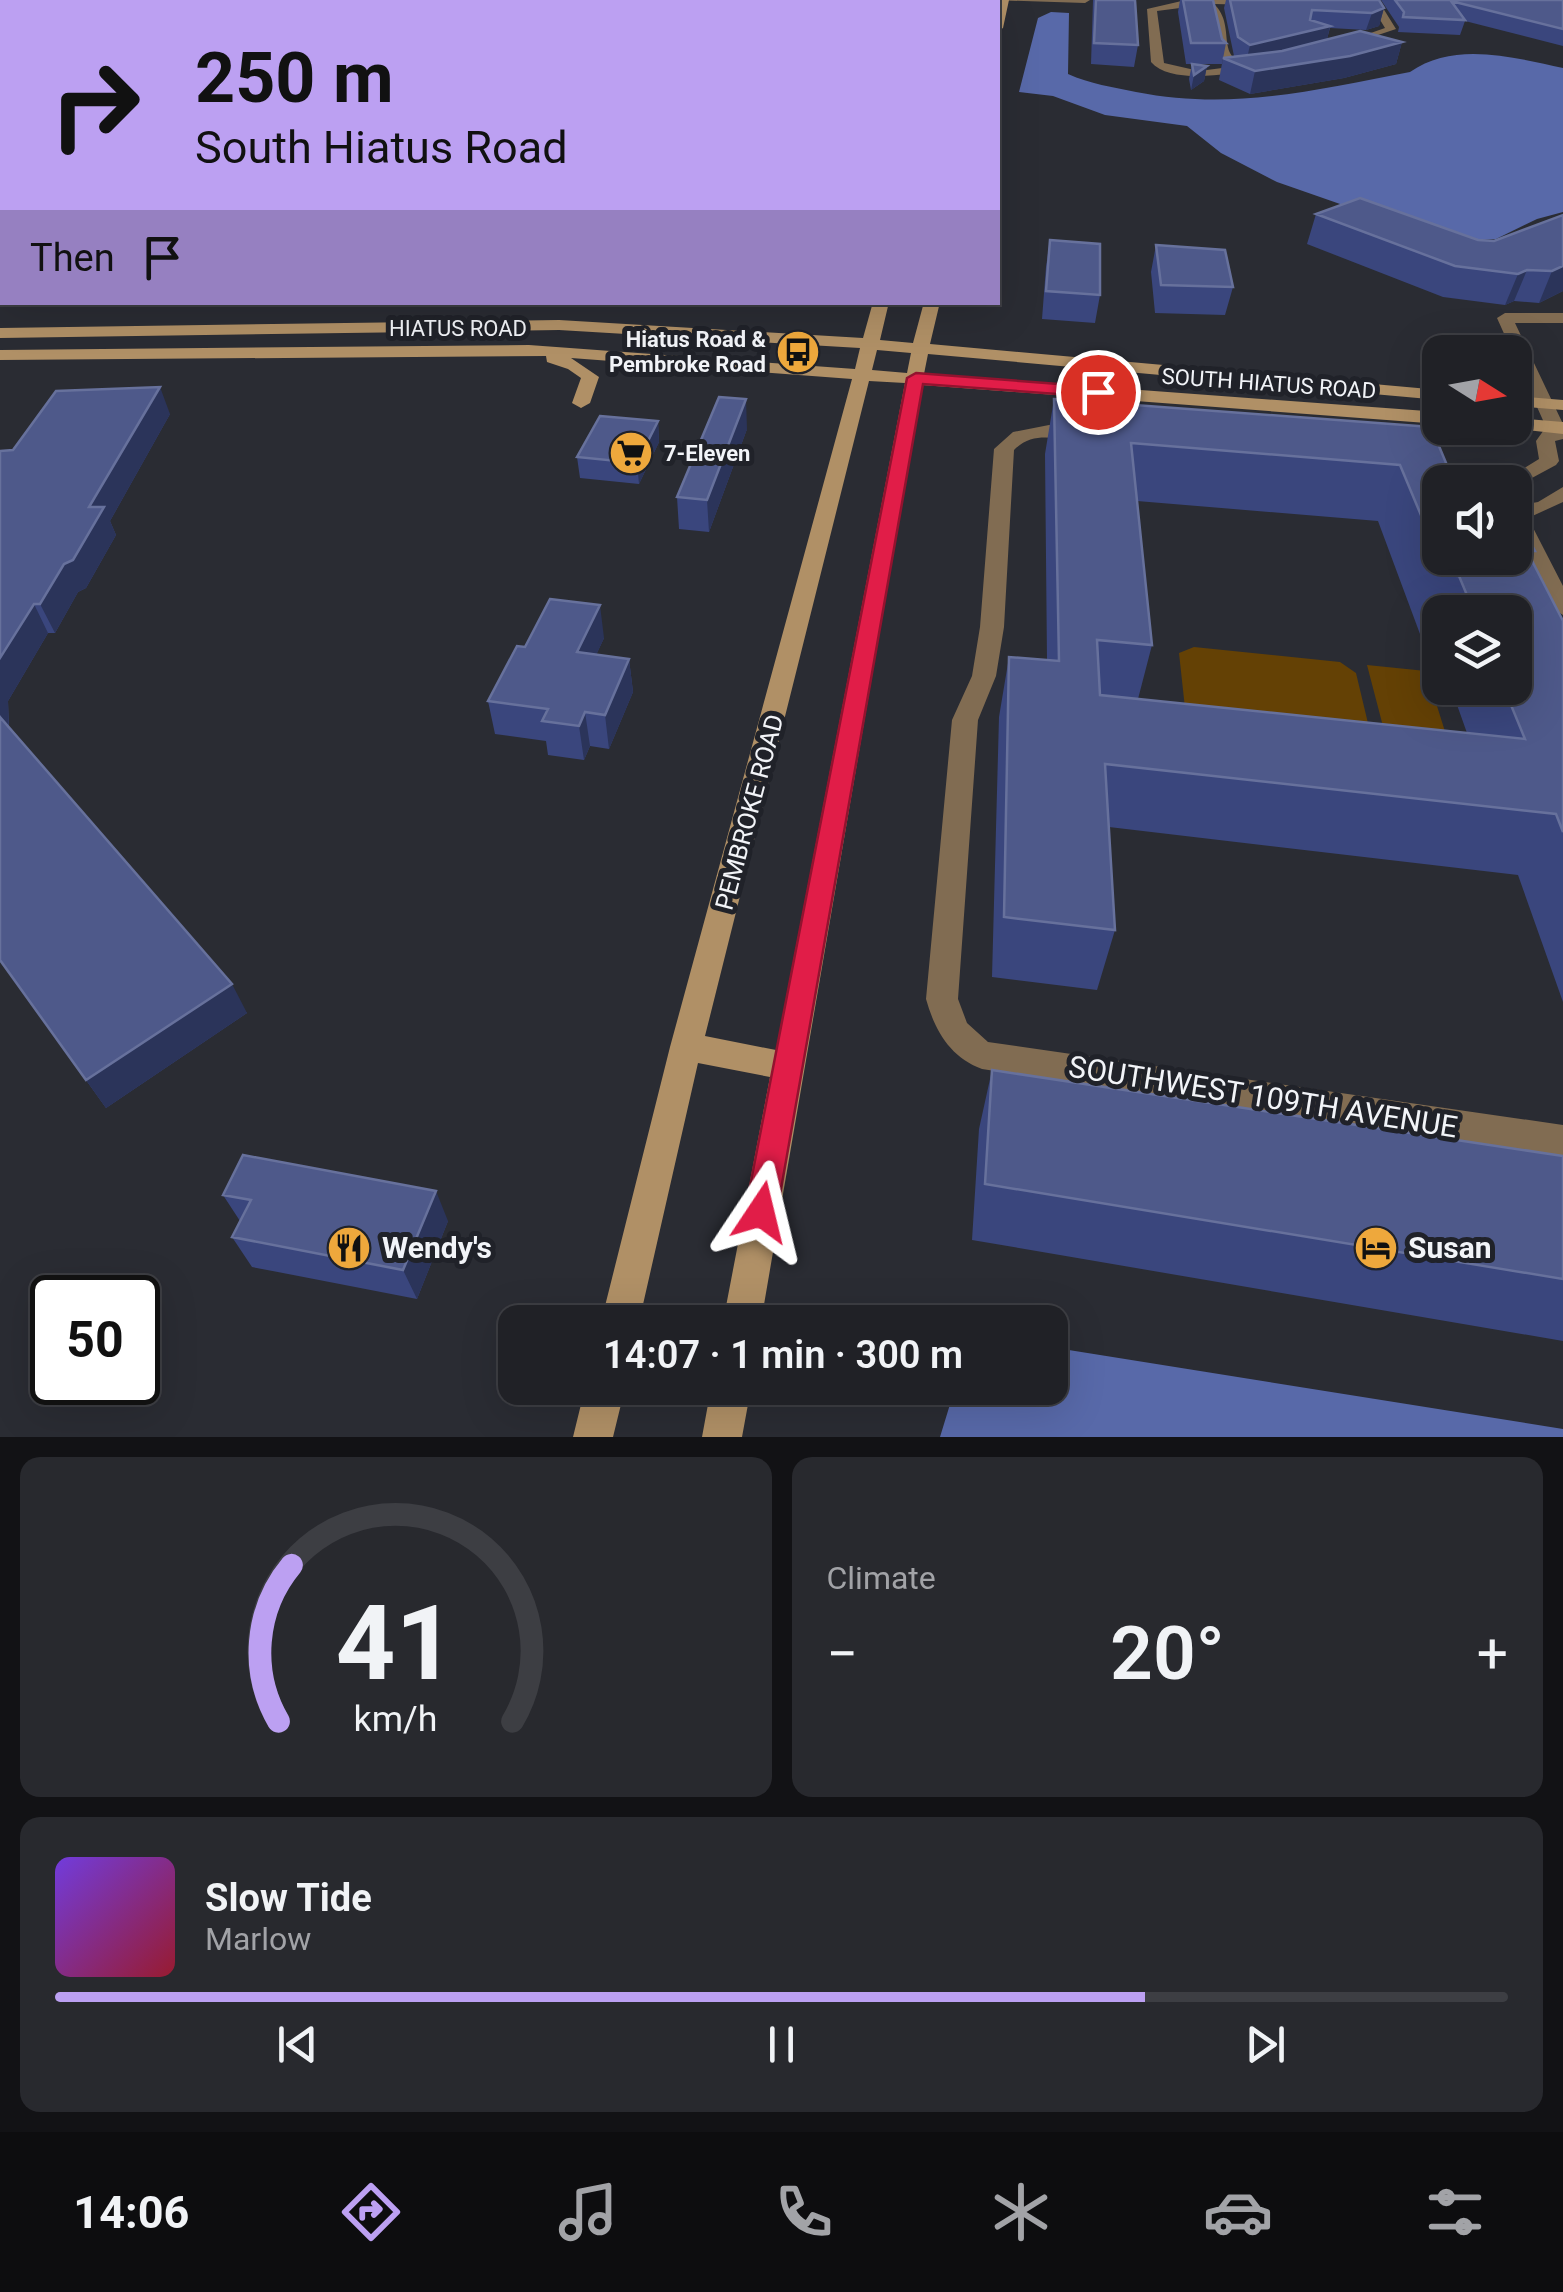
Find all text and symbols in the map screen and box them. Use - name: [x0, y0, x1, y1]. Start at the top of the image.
- text: 250 m: [195, 37, 394, 119]
- icon: right: [30, 40, 160, 170]
- text: South Hiatus Road: [195, 121, 568, 174]
- icon: arrive: [135, 230, 190, 285]
- text: Then: [30, 236, 115, 280]
- street label: HIATUS ROAD: [389, 316, 527, 341]
- place label: Hiatus Road & Pembroke Road: [609, 327, 767, 377]
- bus stop icon: Hiatus Road & Pembroke Road: [775, 329, 821, 375]
- north arrow: [1422, 335, 1532, 445]
- map controls: [1422, 335, 1532, 705]
- pin: [1056, 350, 1141, 435]
- street label: SOUTH HIATUS ROAD: [1161, 364, 1377, 403]
- icon: arrive: [1071, 365, 1126, 420]
- supermarket icon: 7-Eleven: [608, 430, 654, 476]
- place label: 7-Eleven: [664, 441, 750, 466]
- button: sound: [1422, 465, 1532, 575]
- button: layers: [1422, 595, 1532, 705]
- street label: PEMBROKE ROAD: [709, 711, 790, 913]
- street label: SOUTHWEST 109TH AVENUE: [1066, 1048, 1460, 1145]
- position arrow: [709, 1160, 813, 1264]
- restaurant icon: Wendy's: [326, 1225, 372, 1271]
- hotel icon: Susan: [1353, 1225, 1399, 1271]
- place label: Wendy's: [382, 1230, 492, 1265]
- place label: Susan: [1408, 1230, 1492, 1265]
- speed limit sign: 50: [30, 1275, 160, 1405]
- text: 14:07 · 1 min · 300 m: [603, 1333, 963, 1377]
- text: Climate: [827, 1559, 936, 1597]
- text: 41: [336, 1583, 455, 1704]
- text: 20°: [1110, 1609, 1225, 1697]
- text: −: [827, 1622, 858, 1686]
- text: +: [1477, 1622, 1508, 1686]
- text: km/h: [354, 1698, 438, 1740]
- text: Slow Tide: [205, 1876, 372, 1920]
- text: Marlow: [205, 1920, 311, 1958]
- icon: previous: [270, 2017, 325, 2072]
- icon: pause: [754, 2017, 809, 2072]
- icon: next: [1238, 2017, 1293, 2072]
- icon: directions: [336, 2177, 406, 2247]
- icon: music: [553, 2177, 623, 2247]
- icon: phone: [769, 2177, 839, 2247]
- icon: climate: [986, 2177, 1056, 2247]
- icon: car: [1203, 2177, 1273, 2247]
- icon: filters: [1420, 2177, 1490, 2247]
- text: 14:06: [73, 2186, 189, 2239]

